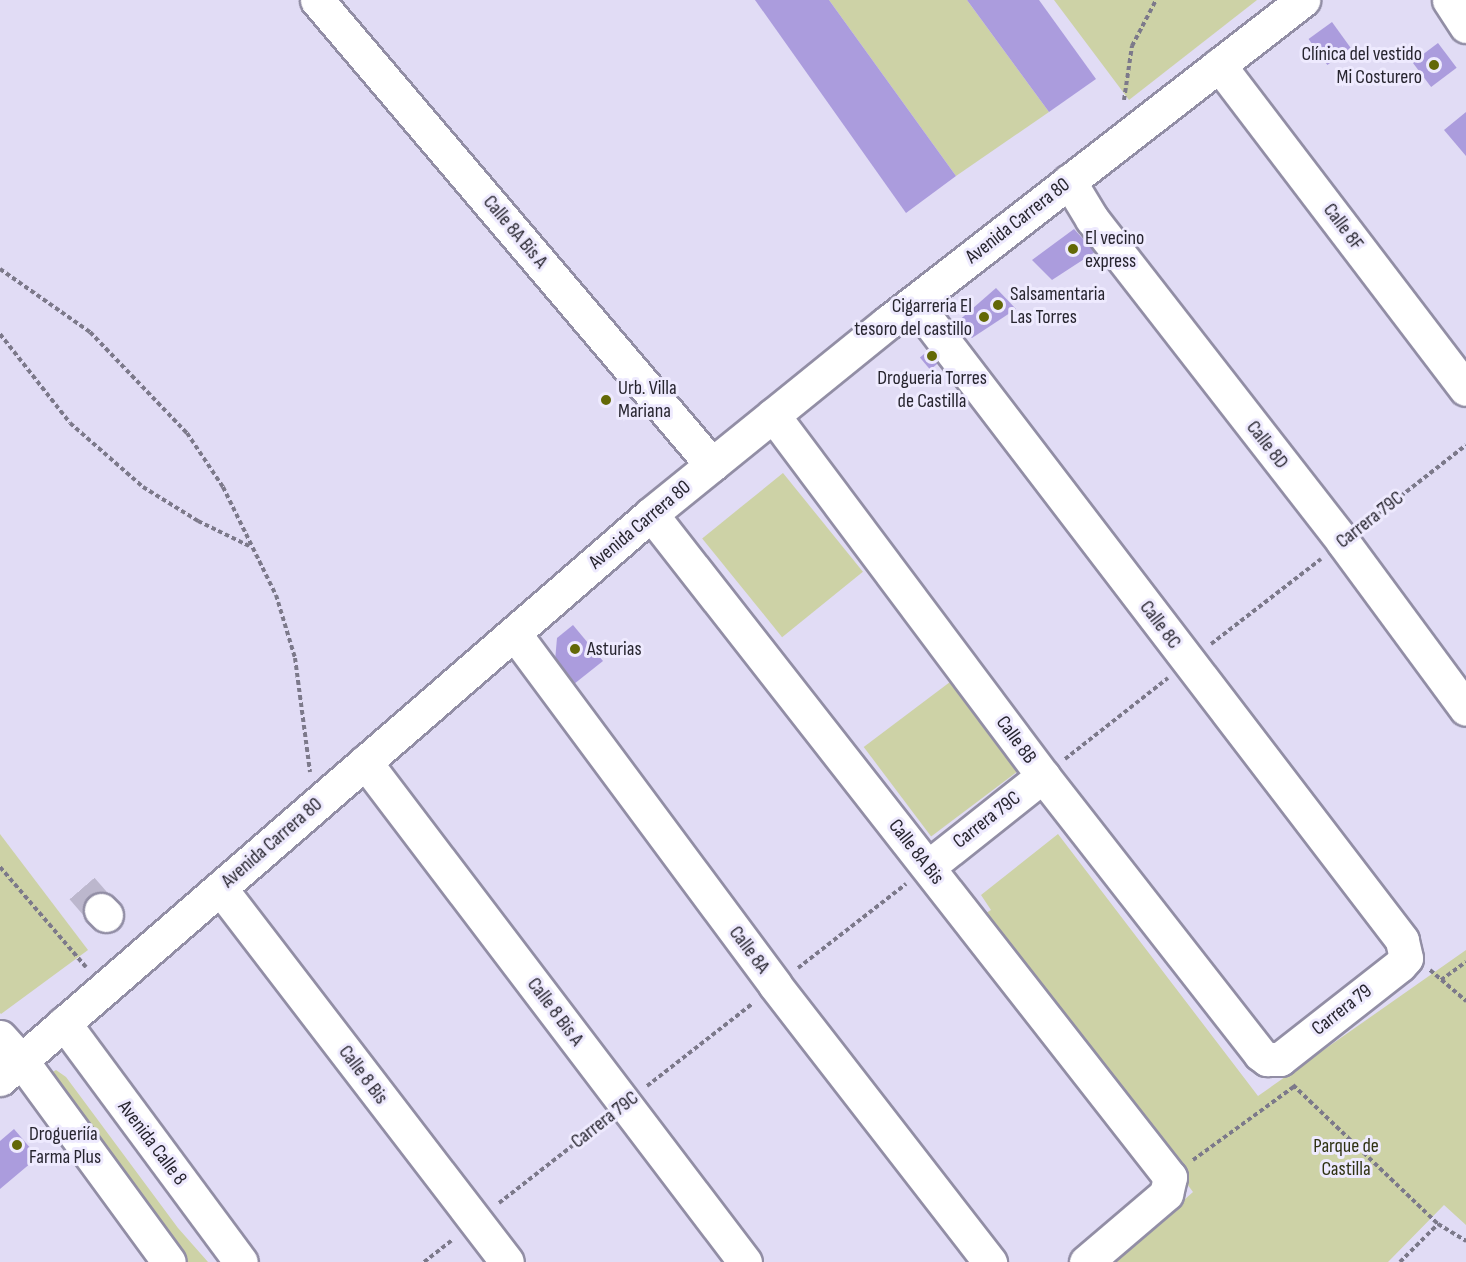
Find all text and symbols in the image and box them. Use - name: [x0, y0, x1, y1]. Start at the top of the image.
- place label: Clínica del vestido Mi Costurero: [1301, 42, 1422, 89]
- marker: Clínica del vestido Mi Costurero: [1427, 58, 1441, 72]
- street label: Avenida Carrera 80: [961, 173, 1075, 269]
- street label: Calle 8A Bis A: [478, 191, 552, 273]
- street label: Calle 8F: [1318, 199, 1368, 255]
- place label: El vecino express: [1085, 226, 1144, 273]
- marker: El vecino express: [1066, 242, 1080, 256]
- place label: Salsamentaria Las Torres: [1010, 282, 1105, 329]
- place label: Cigarreria El tesoro del castillo: [854, 294, 972, 341]
- marker: Salsamentaria Las Torres: [991, 298, 1005, 312]
- marker: Cigarreria El tesoro del castillo: [977, 310, 991, 324]
- marker: Drogueria Torres de Castilla: [925, 349, 939, 363]
- place label: Drogueria Torres de Castilla: [877, 366, 987, 413]
- place label: Urb. Villa Mariana: [618, 376, 677, 423]
- marker: Urb. Villa Mariana: [599, 393, 613, 407]
- street label: Calle 8D: [1241, 416, 1293, 474]
- street label: Avenida Carrera 80: [584, 475, 696, 575]
- street label: Carrera 79C: [1331, 486, 1409, 554]
- street label: Calle 8C: [1134, 596, 1186, 654]
- place label: Asturias: [587, 637, 642, 661]
- marker: Asturias: [568, 642, 582, 656]
- street label: Calle 8B: [991, 711, 1041, 769]
- street label: Carrera 79C: [948, 786, 1026, 854]
- street label: Avenida Carrera 80: [217, 793, 327, 893]
- street label: Calle 8A Bis: [883, 815, 949, 889]
- street label: Calle 8A: [723, 922, 775, 978]
- street label: Calle 8 Bis A: [522, 973, 588, 1051]
- street label: Carrera 79: [1307, 979, 1377, 1041]
- street label: Calle 8 Bis: [333, 1041, 393, 1109]
- street label: Carrera 79C: [566, 1086, 644, 1154]
- street label: Avenida Calle 8: [112, 1096, 192, 1190]
- place label: Drogueriía Farma Plus: [29, 1122, 101, 1169]
- park label: Parque de Castilla: [1313, 1135, 1379, 1182]
- marker: Drogueriía Farma Plus: [10, 1138, 24, 1152]

